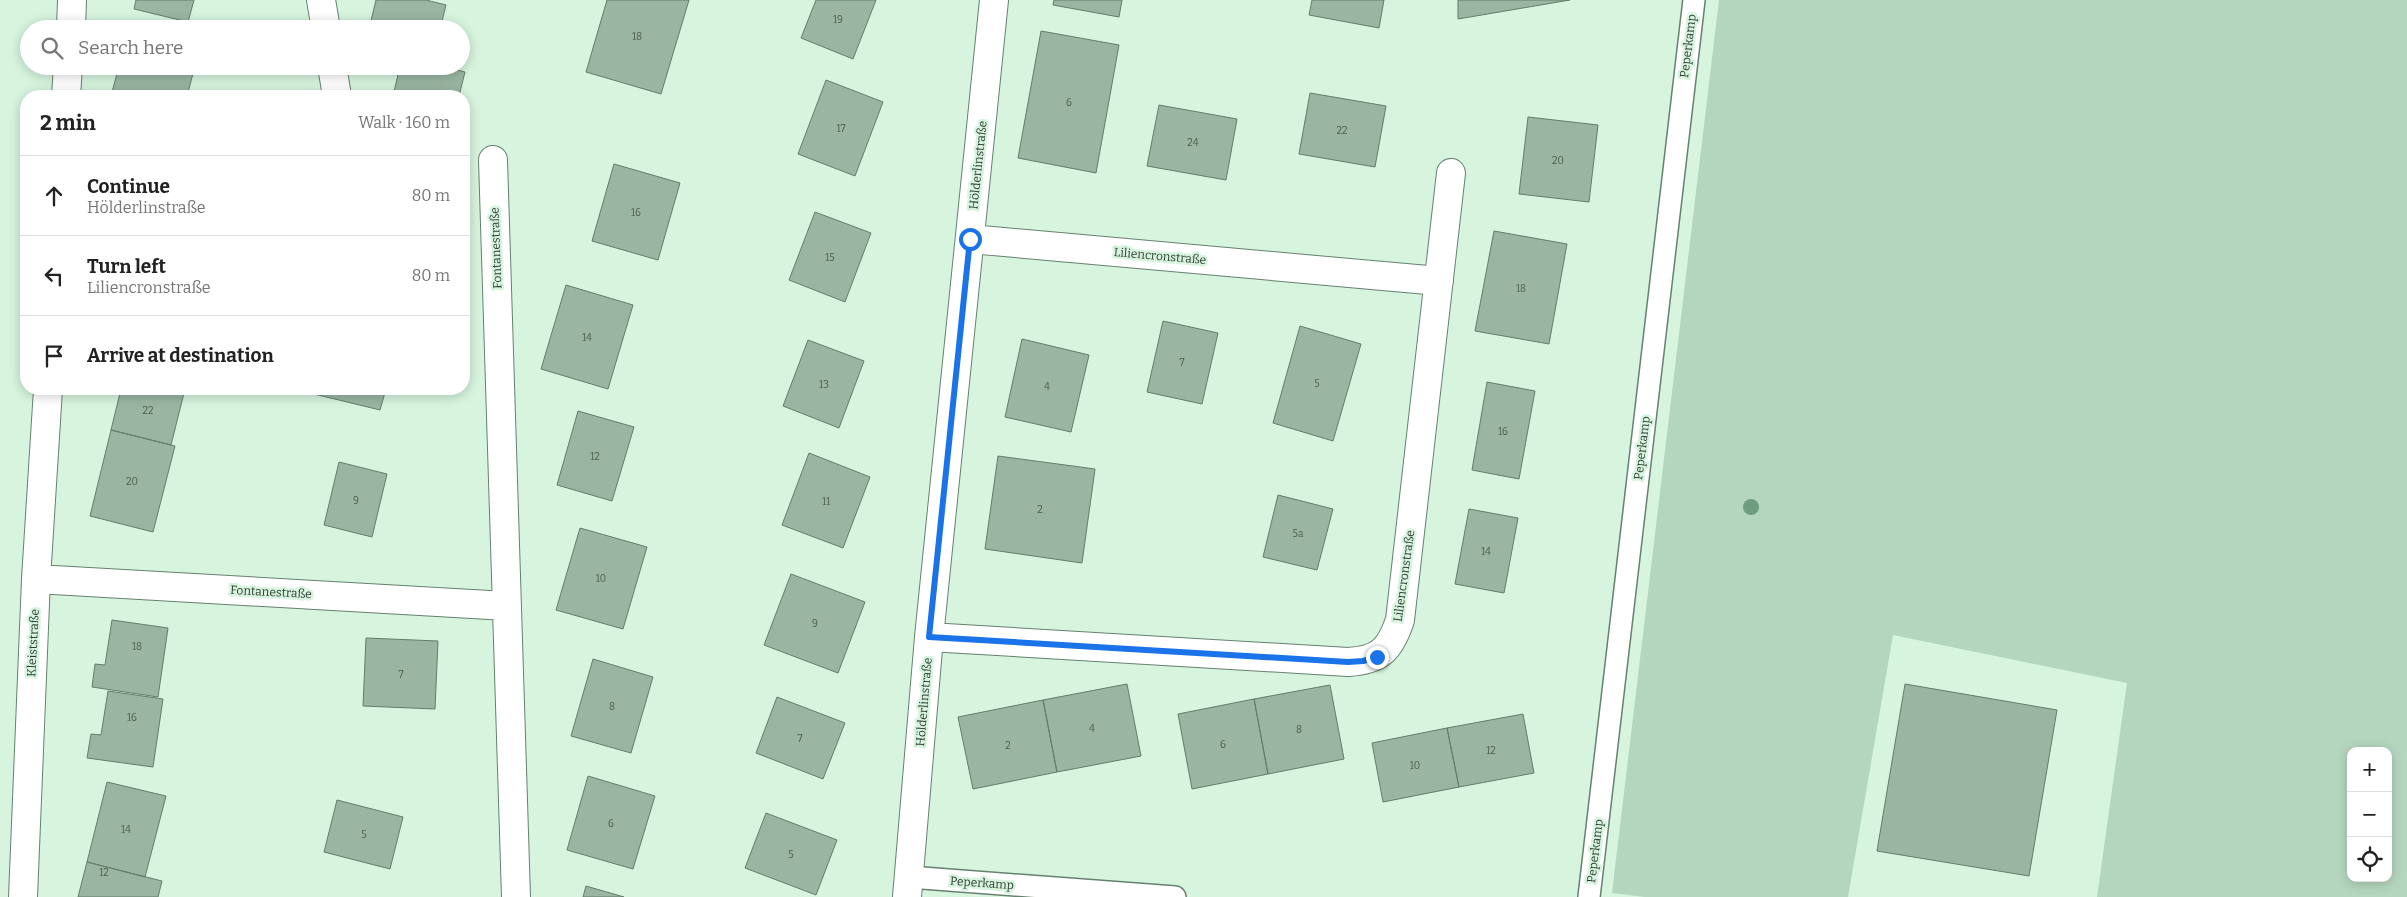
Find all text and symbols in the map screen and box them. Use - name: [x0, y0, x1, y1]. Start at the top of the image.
- street label: Peperkamp: [1677, 13, 1699, 79]
- house number: 19: [833, 14, 843, 26]
- search box: [20, 20, 470, 75]
- house number: 18: [632, 31, 642, 43]
- icon: search: [38, 34, 66, 62]
- text: Search here: [78, 36, 183, 59]
- house number: 6: [1066, 97, 1072, 109]
- text: 2 min: [40, 110, 96, 136]
- text: Walk · 160 m: [358, 113, 450, 132]
- street label: Hölderlinstraße: [966, 120, 990, 210]
- house number: 17: [837, 123, 845, 135]
- house number: 22: [1337, 125, 1347, 137]
- house number: 24: [1187, 137, 1199, 149]
- house number: 20: [1552, 155, 1564, 167]
- text: Continue: [87, 175, 170, 198]
- icon: ahead: [40, 182, 68, 210]
- text: 80 m: [412, 186, 450, 205]
- text: Hölderlinstraße: [87, 198, 206, 217]
- street label: Fontanestraße: [488, 207, 504, 289]
- house number: 16: [631, 207, 641, 219]
- route start: [959, 228, 982, 251]
- street label: Liliencronstraße: [1113, 245, 1207, 267]
- house number: 15: [825, 252, 835, 264]
- text: Turn left: [87, 255, 166, 278]
- icon: left: [40, 262, 68, 290]
- text: 80 m: [412, 266, 450, 285]
- text: Liliencronstraße: [87, 278, 210, 297]
- house number: 18: [1516, 283, 1526, 295]
- house number: 14: [582, 332, 592, 344]
- icon: arrive: [40, 342, 68, 370]
- text: Arrive at destination: [87, 344, 274, 367]
- house number: 7: [1179, 357, 1185, 369]
- house number: 5: [1314, 378, 1320, 390]
- house number: 13: [819, 379, 829, 391]
- house number: 4: [1044, 381, 1050, 393]
- house number: 22: [143, 405, 153, 417]
- street label: Peperkamp: [1631, 415, 1653, 481]
- house number: 16: [1498, 426, 1508, 438]
- house number: 12: [590, 451, 600, 463]
- house number: 20: [126, 476, 138, 488]
- house number: 9: [353, 495, 359, 507]
- house number: 11: [822, 496, 830, 508]
- house number: 2: [1037, 504, 1043, 516]
- house number: 5a: [1293, 528, 1304, 540]
- street label: Liliencronstraße: [1391, 529, 1417, 623]
- house number: 14: [1481, 546, 1491, 558]
- house number: 10: [596, 573, 606, 585]
- street label: Fontanestraße: [230, 583, 312, 601]
- street label: Kleiststraße: [24, 609, 42, 677]
- house number: 9: [812, 618, 818, 630]
- house number: 18: [132, 641, 142, 653]
- route end: [1366, 646, 1389, 669]
- street label: Hölderlinstraße: [913, 657, 935, 747]
- house number: 7: [398, 669, 404, 681]
- house number: 8: [609, 701, 615, 713]
- house number: 16: [127, 712, 137, 724]
- house number: 4: [1089, 723, 1095, 735]
- house number: 8: [1296, 724, 1302, 736]
- house number: 7: [797, 733, 803, 745]
- house number: 6: [1220, 739, 1226, 751]
- house number: 2: [1005, 740, 1011, 752]
- house number: 12: [1486, 745, 1496, 757]
- map controls: [2347, 747, 2392, 882]
- button: +: [2347, 747, 2392, 792]
- house number: 10: [1410, 760, 1420, 772]
- button: −: [2347, 792, 2392, 837]
- house number: 6: [608, 818, 614, 830]
- street label: Peperkamp: [1584, 818, 1606, 884]
- house number: 14: [121, 824, 131, 836]
- house number: 5: [361, 829, 367, 841]
- button: locate: [2347, 837, 2392, 882]
- house number: 5: [788, 849, 794, 861]
- house number: 12: [99, 867, 109, 879]
- street label: Peperkamp: [950, 874, 1014, 892]

